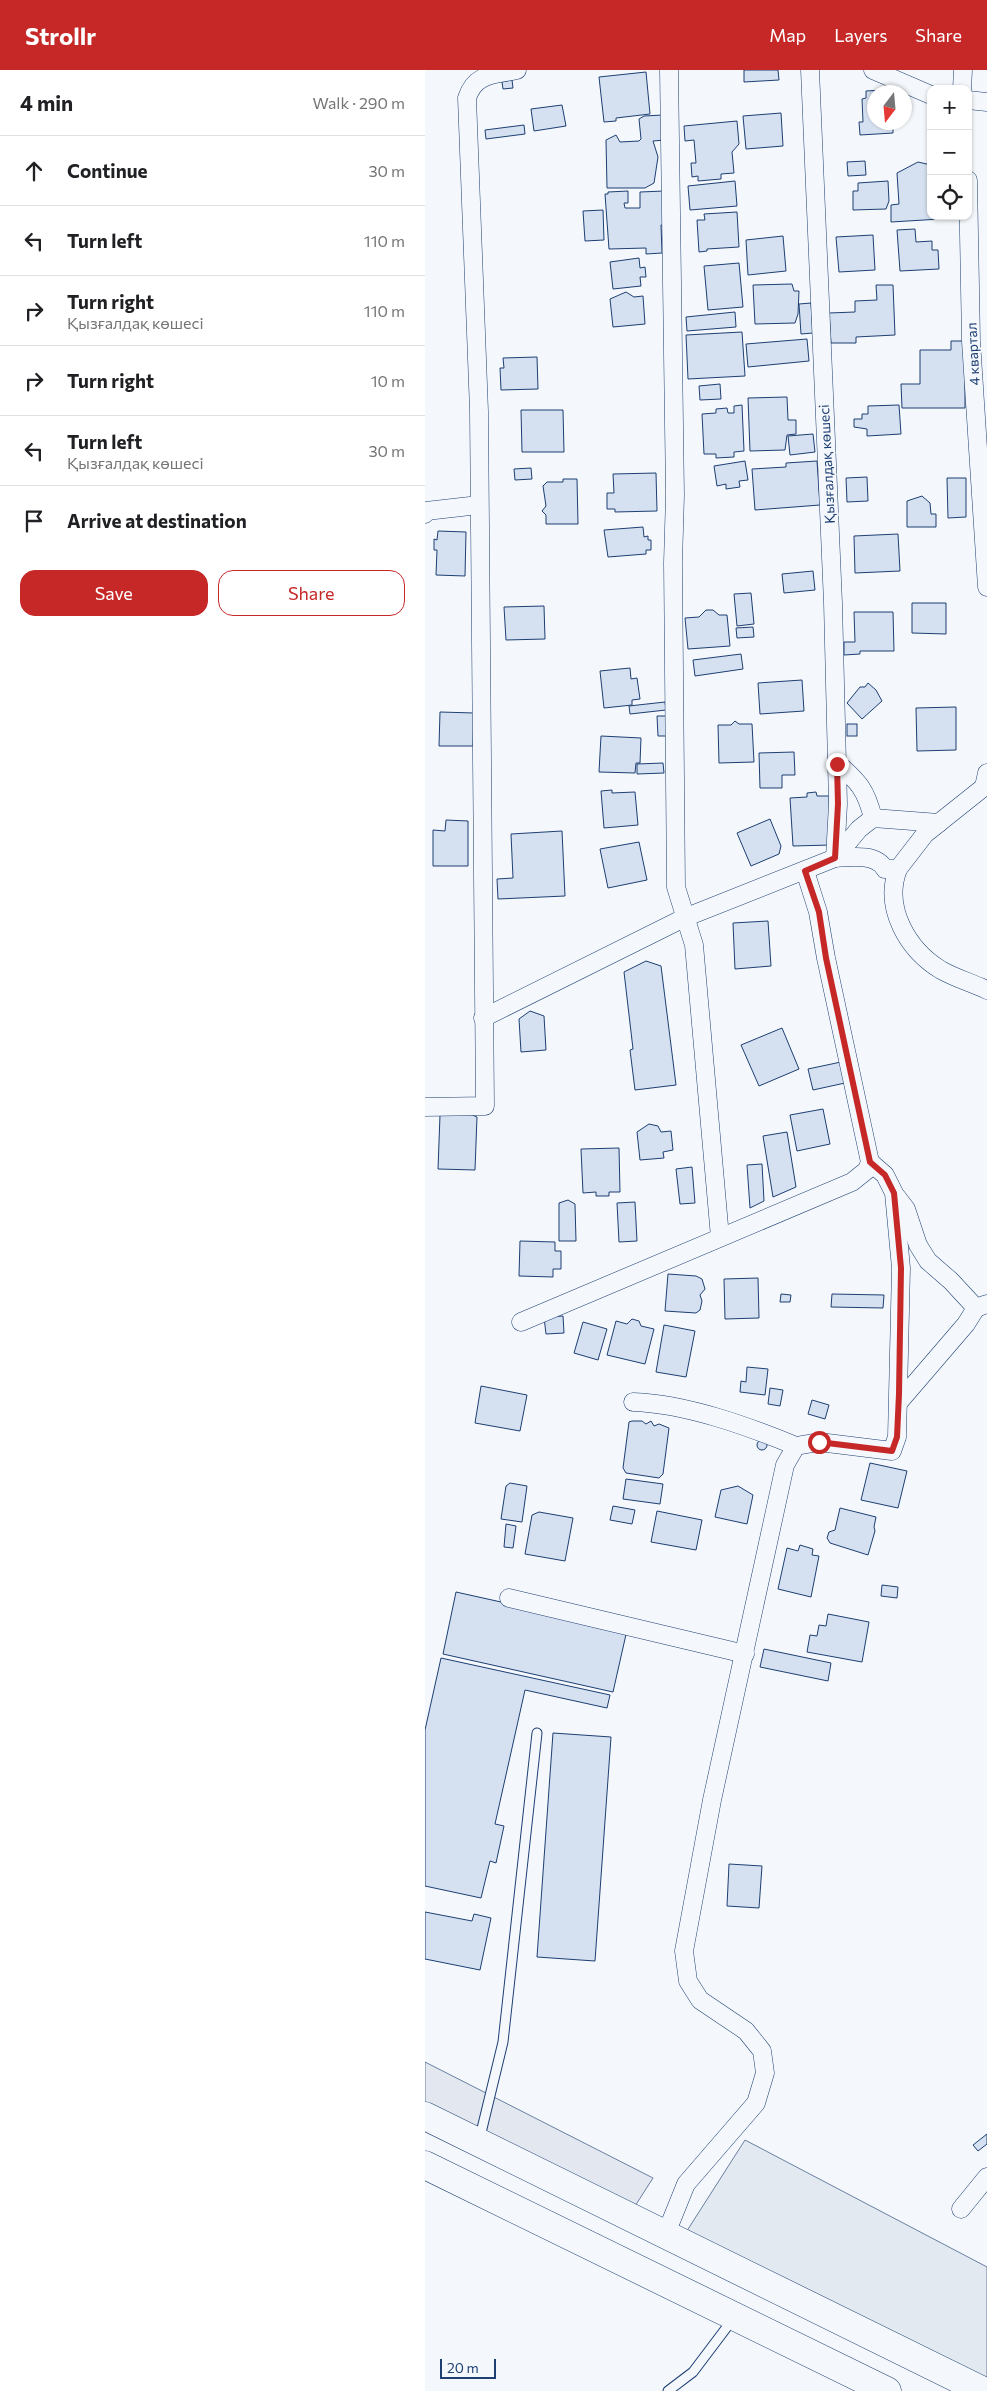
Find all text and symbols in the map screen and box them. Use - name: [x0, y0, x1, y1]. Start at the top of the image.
- text: Strollr: [25, 21, 96, 50]
- text: Map: [769, 24, 806, 46]
- text: Layers: [834, 24, 887, 46]
- text: Share: [915, 24, 962, 46]
- north arrow: [867, 85, 912, 130]
- map controls: [927, 85, 972, 220]
- button: +: [927, 85, 972, 130]
- text: 4 min: [20, 90, 73, 115]
- text: Walk · 290 m: [313, 93, 405, 112]
- button: −: [927, 130, 972, 175]
- icon: ahead: [20, 157, 48, 185]
- text: Continue: [67, 159, 147, 182]
- text: 30 m: [368, 161, 405, 180]
- button: locate: [927, 175, 972, 220]
- icon: left: [20, 227, 48, 255]
- text: Turn left: [67, 229, 142, 252]
- text: 110 m: [364, 231, 405, 250]
- text: Turn right: [67, 290, 154, 313]
- icon: right: [20, 297, 48, 325]
- text: 110 m: [364, 301, 405, 320]
- text: Қызғалдақ көшесі: [67, 313, 204, 332]
- street label: 4 квартал: [962, 322, 983, 386]
- icon: right: [20, 367, 48, 395]
- text: Turn right: [67, 369, 154, 392]
- text: 10 m: [371, 371, 405, 390]
- street label: Қызғалдақ көшесі: [815, 404, 838, 524]
- text: Turn left: [67, 430, 142, 453]
- icon: left: [20, 437, 48, 465]
- text: 30 m: [368, 441, 405, 460]
- text: Қызғалдақ көшесі: [67, 453, 204, 472]
- icon: arrive: [20, 507, 48, 535]
- text: Arrive at destination: [67, 509, 247, 532]
- button: Save: [20, 570, 208, 616]
- button: Share: [218, 570, 405, 616]
- route end: [826, 753, 849, 776]
- route start: [808, 1431, 831, 1454]
- scale bar: [440, 2356, 496, 2379]
- text: 20 m: [447, 2359, 479, 2376]

